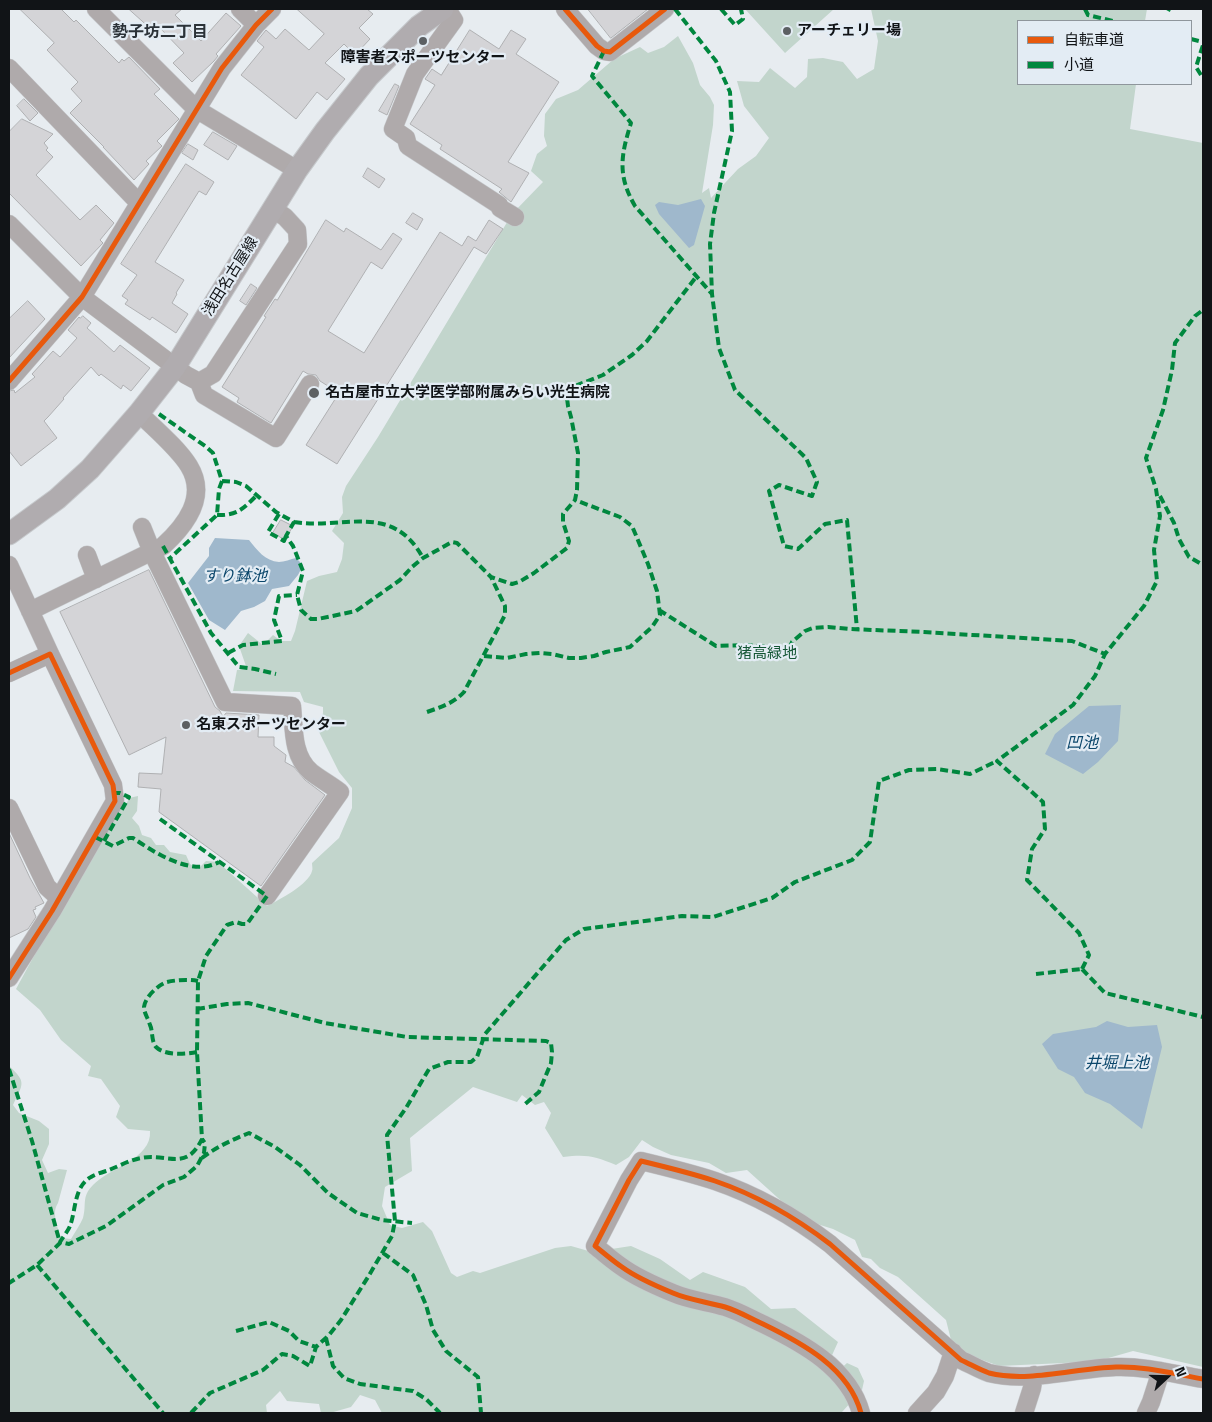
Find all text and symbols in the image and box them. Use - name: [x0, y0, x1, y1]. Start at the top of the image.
- legend: [1017, 20, 1192, 85]
- place label: アーチェリー場: [797, 22, 901, 40]
- district label: 勢子坊二丁目: [112, 23, 208, 43]
- marker: アーチェリー場: [781, 25, 793, 37]
- text: 自転車道: [1064, 28, 1124, 51]
- marker: 障害者スポーツセンター: [417, 35, 429, 47]
- place label: 障害者スポーツセンター: [341, 49, 505, 67]
- text: 小道: [1064, 53, 1094, 76]
- street label: 浅田名古屋線: [200, 234, 262, 320]
- place label: 名古屋市立大学医学部附属みらい光生病院: [325, 384, 610, 402]
- marker: 名古屋市立大学医学部附属みらい光生病院: [307, 386, 321, 400]
- water label: すり鉢池: [203, 567, 267, 587]
- park label: 猪高緑地: [737, 645, 797, 663]
- place label: 名東スポーツセンター: [196, 716, 346, 734]
- marker: 名東スポーツセンター: [180, 719, 192, 731]
- water label: 凹池: [1066, 734, 1098, 754]
- water label: 井堀上池: [1085, 1054, 1149, 1074]
- north arrow: [1142, 1352, 1192, 1402]
- text: N: [1170, 1363, 1193, 1380]

